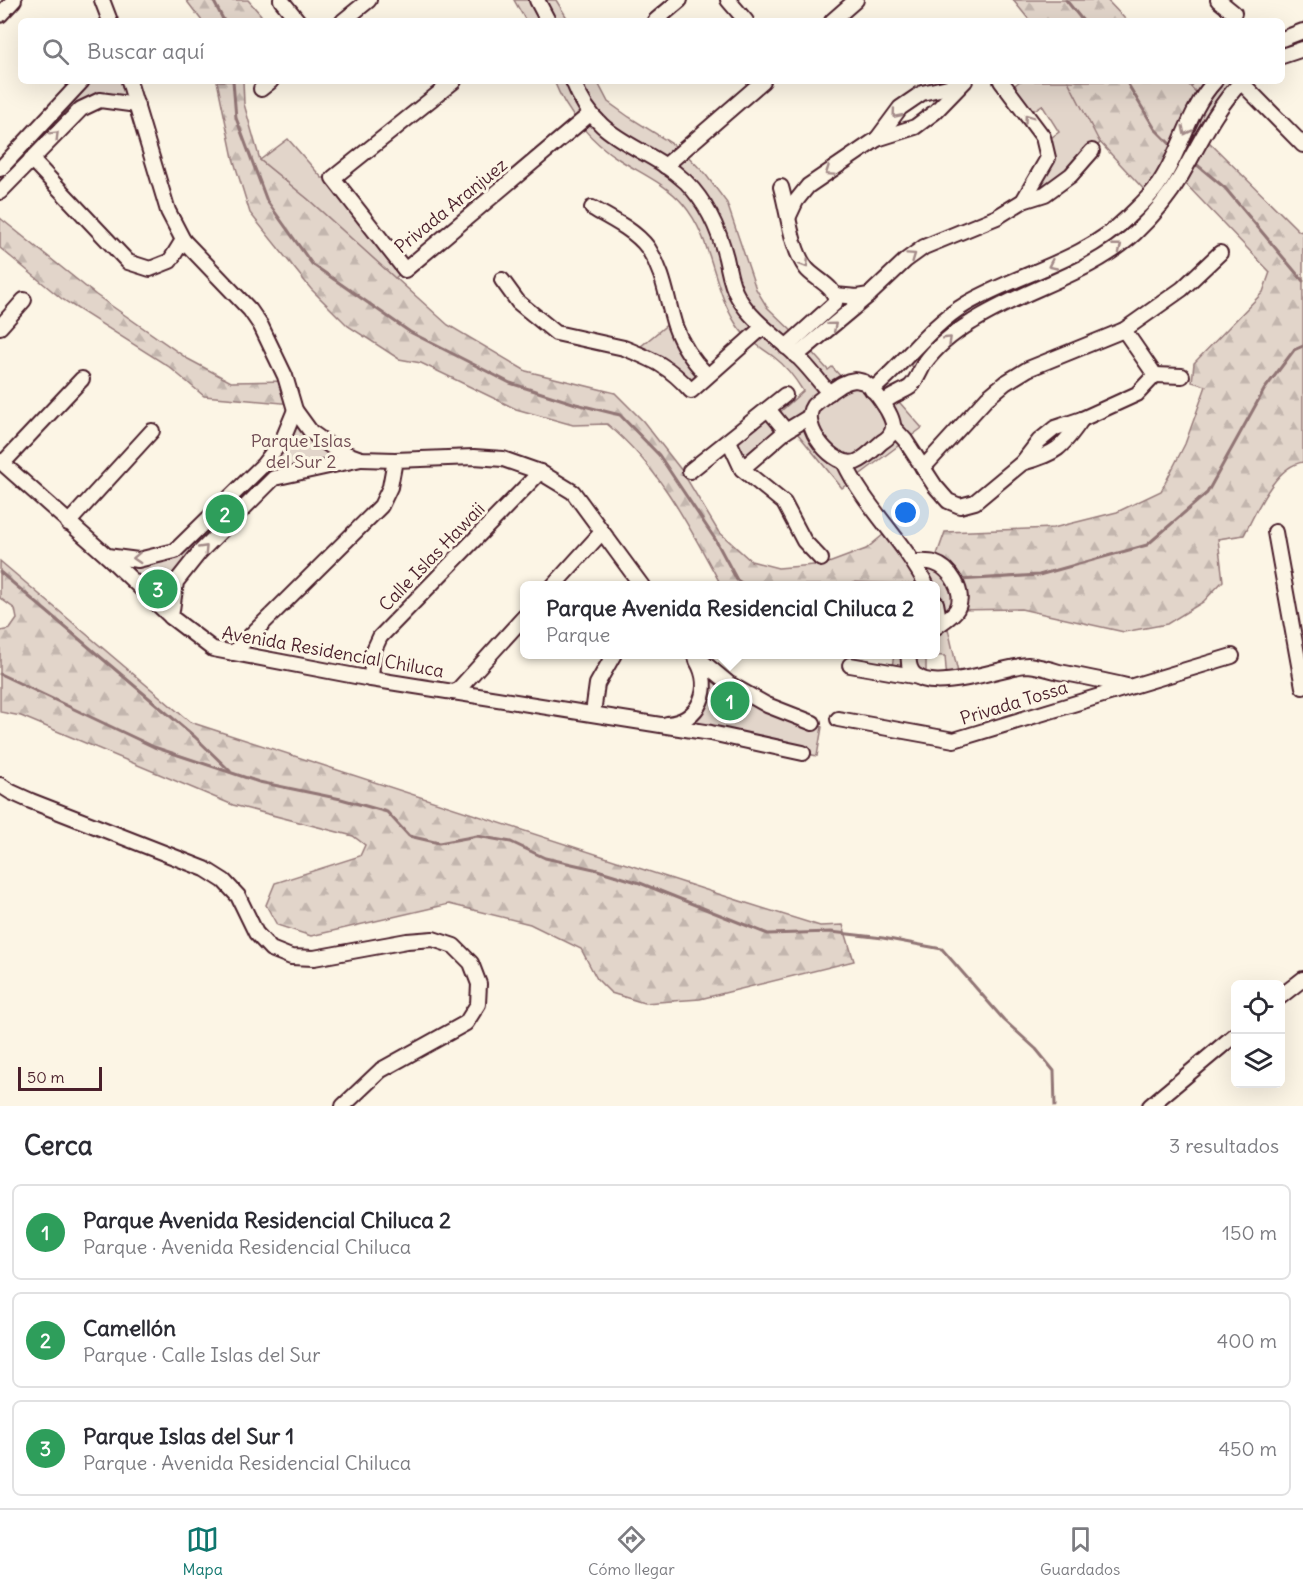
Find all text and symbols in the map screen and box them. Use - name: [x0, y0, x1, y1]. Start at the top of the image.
- search box: [18, 18, 1285, 84]
- icon: search: [39, 35, 72, 68]
- text: Buscar aquí: [87, 37, 204, 65]
- one-way arrow: [893, 107, 904, 118]
- one-way arrow: [1025, 113, 1036, 124]
- one-way arrow: [1181, 125, 1193, 136]
- one-way arrow: [48, 131, 59, 142]
- street label: Privada Aranjuez: [390, 153, 512, 258]
- one-way arrow: [825, 165, 836, 176]
- one-way arrow: [1111, 243, 1122, 254]
- one-way arrow: [905, 252, 916, 263]
- one-way arrow: [1047, 257, 1058, 269]
- one-way arrow: [798, 258, 810, 268]
- one-way arrow: [826, 322, 837, 333]
- one-way arrow: [940, 337, 951, 348]
- park label: Parque Islas del Sur 2: [251, 429, 351, 473]
- pin: 2: [206, 492, 244, 536]
- street label: Calle Islas Hawaii: [374, 497, 489, 616]
- your location: [891, 498, 920, 527]
- one-way arrow: [197, 545, 208, 555]
- one-way arrow: [132, 552, 141, 565]
- pin: 3: [138, 566, 178, 612]
- popup: [520, 581, 940, 659]
- text: Parque Avenida Residencial Chiluca 2: [546, 594, 914, 622]
- street label: Avenida Residencial Chiluca: [220, 621, 446, 682]
- text: Parque: [546, 622, 610, 647]
- street label: Privada Tossa: [957, 675, 1070, 730]
- pin: 1: [710, 678, 750, 724]
- map controls: [1231, 980, 1285, 1088]
- button: locate: [1231, 980, 1285, 1034]
- button: layers: [1231, 1034, 1285, 1088]
- scale bar: [18, 1064, 102, 1092]
- text: 50 m: [27, 1067, 65, 1087]
- text: Cerca: [24, 1129, 93, 1162]
- text: 3 resultados: [1169, 1133, 1279, 1158]
- text: Parque Avenida Residencial Chiluca 2: [83, 1206, 451, 1234]
- text: 1: [42, 1220, 49, 1245]
- text: 150 m: [1222, 1220, 1277, 1245]
- text: Parque · Avenida Residencial Chiluca: [83, 1234, 411, 1259]
- text: Camellón: [83, 1314, 176, 1342]
- text: 2: [40, 1328, 51, 1353]
- text: 400 m: [1217, 1328, 1277, 1353]
- text: Parque · Calle Islas del Sur: [83, 1342, 320, 1367]
- text: Parque Islas del Sur 1: [83, 1422, 294, 1450]
- text: 3: [40, 1436, 51, 1461]
- text: 450 m: [1218, 1436, 1277, 1461]
- text: Parque · Avenida Residencial Chiluca: [83, 1450, 411, 1475]
- tab: Mapa: [183, 1523, 223, 1579]
- tab: Cómo llegar: [588, 1523, 675, 1579]
- tab: Guardados: [1040, 1523, 1120, 1579]

